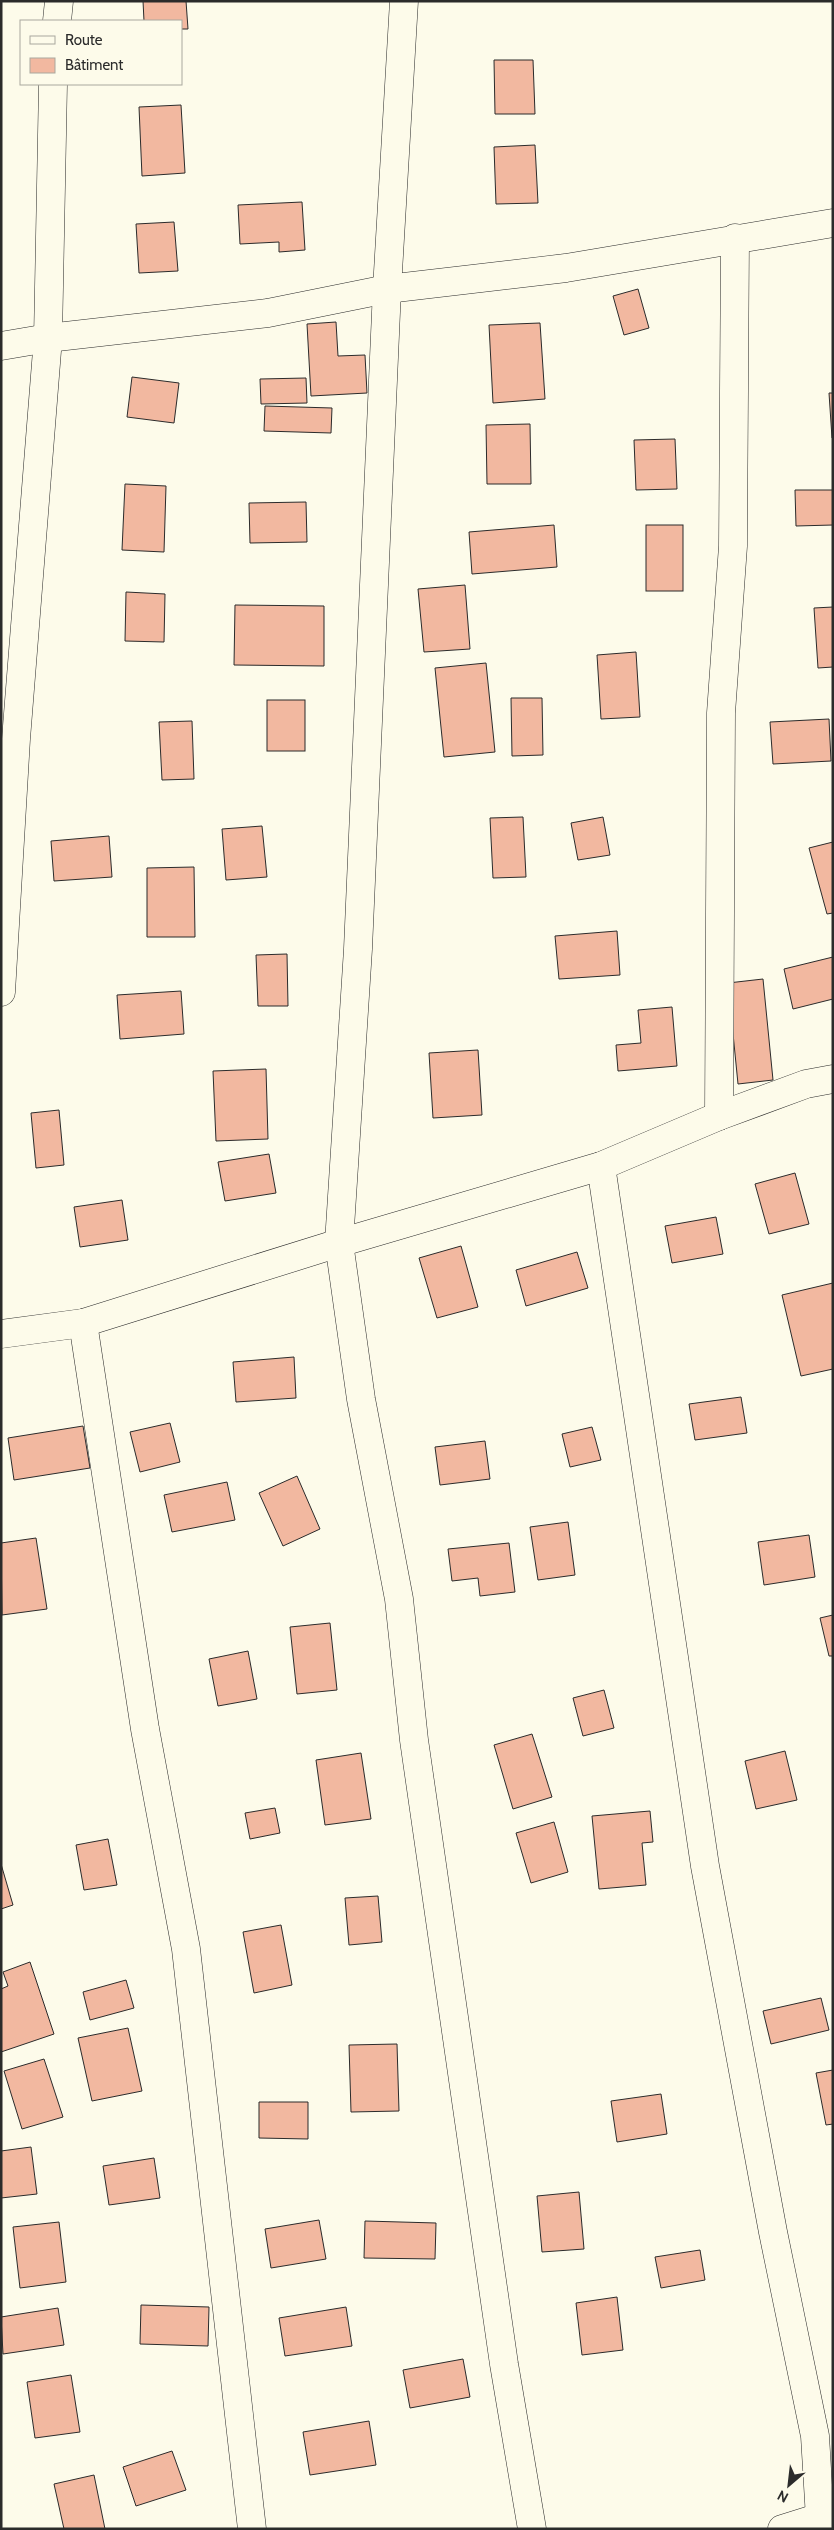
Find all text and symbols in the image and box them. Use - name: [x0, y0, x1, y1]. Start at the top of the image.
- legend: [20, 20, 182, 85]
- text: Route: [65, 31, 103, 49]
- text: Bâtiment: [65, 56, 123, 74]
- north arrow: [764, 2460, 814, 2510]
- text: N: [774, 2486, 791, 2507]

